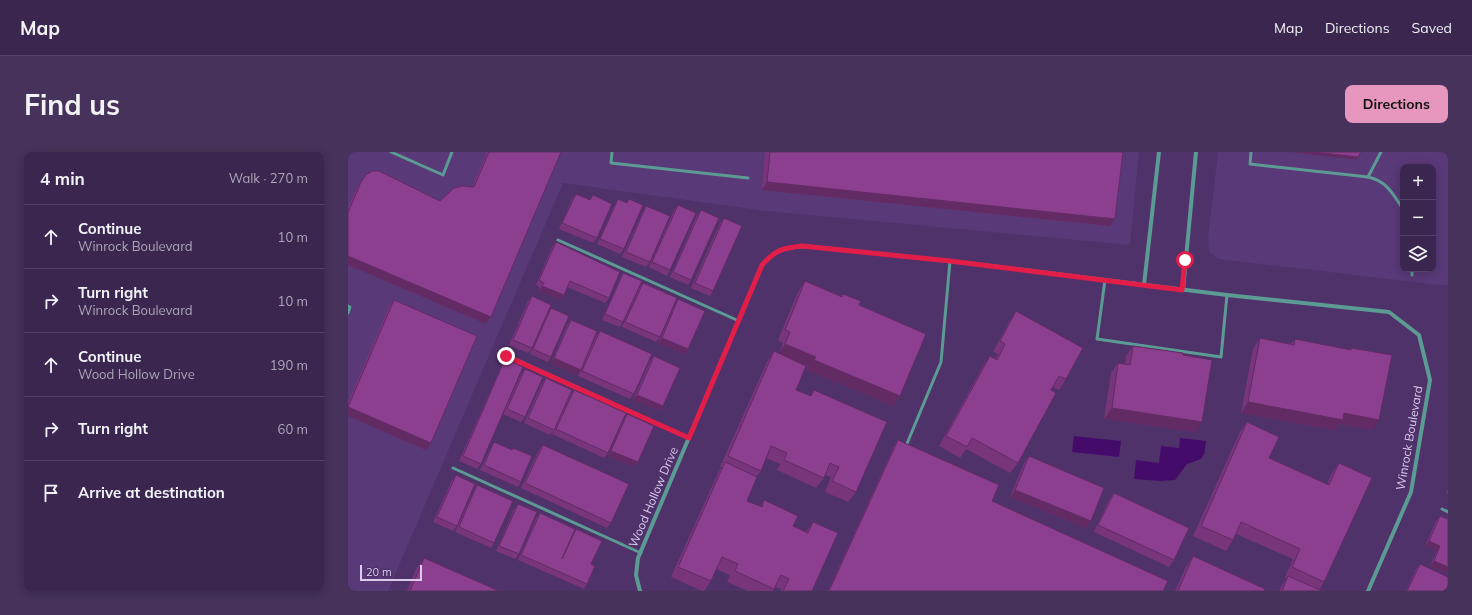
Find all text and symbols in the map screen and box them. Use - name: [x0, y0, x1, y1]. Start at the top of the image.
- text: Map: [20, 16, 60, 40]
- text: Map: [1274, 19, 1303, 37]
- text: Directions: [1325, 19, 1390, 37]
- text: Saved: [1412, 19, 1452, 37]
- button: Directions: [1345, 85, 1448, 123]
- text: Find us: [24, 87, 120, 122]
- map controls: [1400, 164, 1436, 272]
- button: +: [1400, 164, 1436, 200]
- text: 4 min: [40, 168, 85, 189]
- text: Walk · 270 m: [229, 170, 308, 186]
- button: −: [1400, 200, 1436, 236]
- text: Continue: [78, 219, 141, 238]
- icon: ahead: [40, 226, 62, 248]
- text: 10 m: [278, 229, 308, 245]
- button: layers: [1400, 236, 1436, 272]
- text: Winrock Boulevard: [78, 238, 193, 254]
- route start: [1176, 251, 1194, 269]
- text: Turn right: [78, 283, 148, 302]
- icon: right: [40, 290, 62, 312]
- text: 10 m: [278, 293, 308, 309]
- text: Winrock Boulevard: [78, 302, 193, 318]
- text: Continue: [78, 347, 141, 366]
- route end: [497, 347, 515, 365]
- icon: ahead: [40, 354, 62, 376]
- text: 190 m: [270, 357, 308, 373]
- text: Wood Hollow Drive: [78, 366, 195, 382]
- street label: Winrock Boulevard: [1392, 385, 1426, 491]
- icon: right: [40, 418, 62, 440]
- text: Turn right: [78, 419, 148, 438]
- text: 60 m: [278, 421, 308, 437]
- street label: Wood Hollow Drive: [625, 444, 681, 550]
- icon: arrive: [40, 482, 62, 504]
- text: Arrive at destination: [78, 483, 225, 502]
- scale bar: [360, 563, 422, 582]
- text: 20 m: [366, 565, 392, 579]

